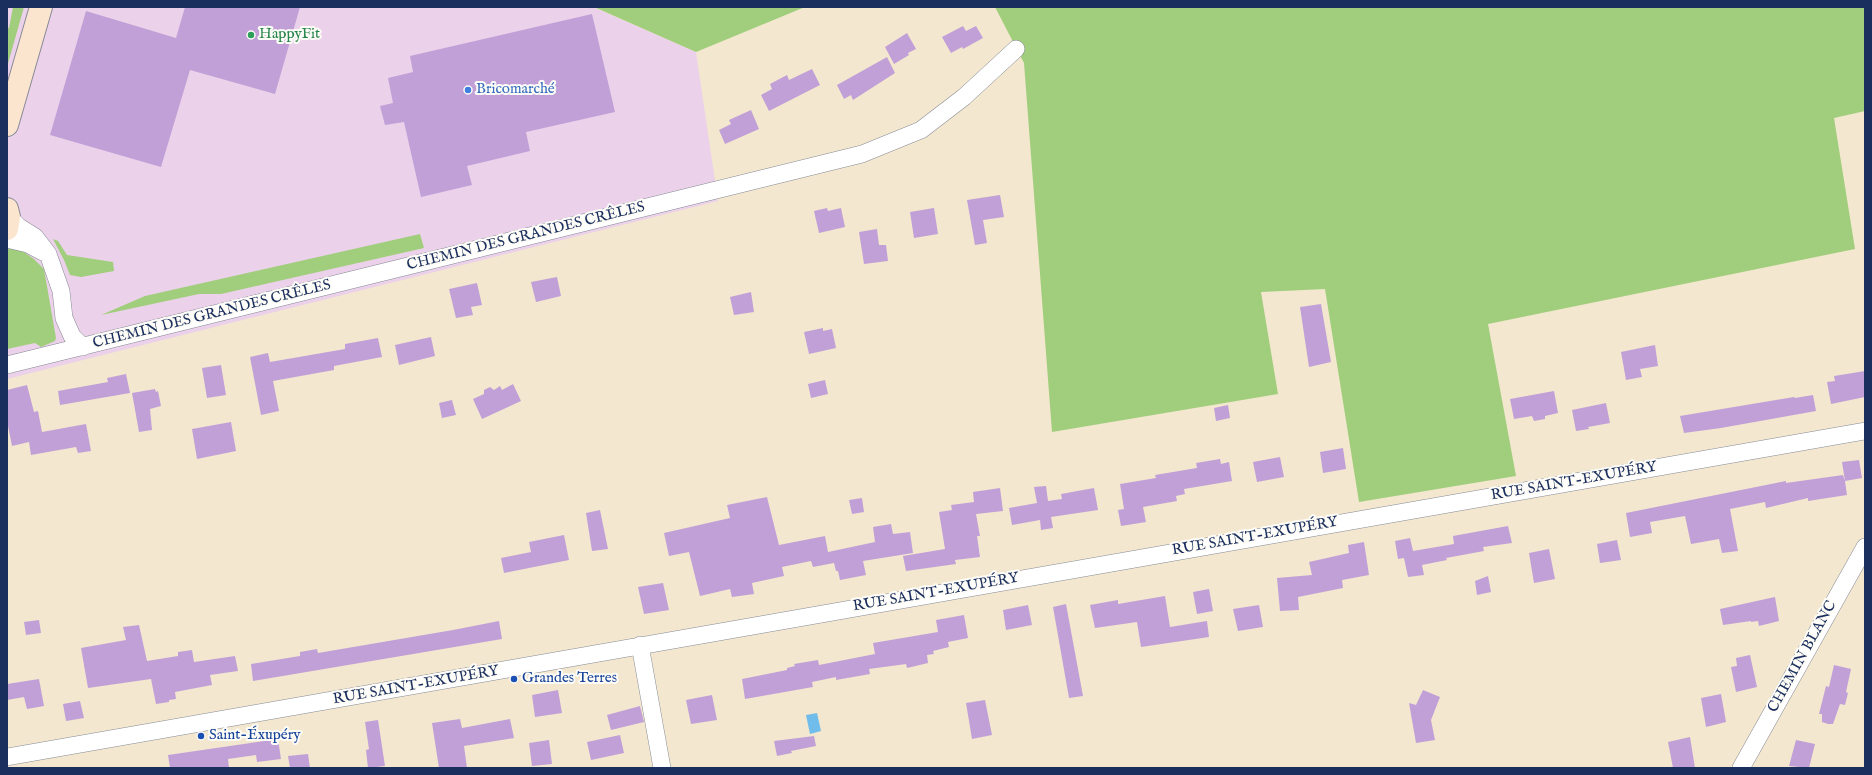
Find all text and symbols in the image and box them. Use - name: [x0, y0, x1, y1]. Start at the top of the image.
- place label: HappyFit: [259, 26, 320, 44]
- marker: HappyFit: [246, 30, 256, 40]
- place label: Bricomarché: [476, 81, 555, 99]
- marker: Bricomarché: [463, 85, 473, 95]
- street label: CHEMIN DES GRANDES CRÊLES: [405, 199, 647, 275]
- street label: CHEMIN DES GRANDES CRÊLES: [91, 277, 333, 353]
- street label: RUE SAINT-EXUPÉRY: [1490, 459, 1658, 505]
- street label: RUE SAINT-EXUPÉRY: [1171, 514, 1339, 560]
- street label: RUE SAINT-EXUPÉRY: [852, 570, 1020, 616]
- street label: CHEMIN BLANC: [1765, 598, 1841, 716]
- street label: RUE SAINT-EXUPÉRY: [332, 663, 500, 709]
- place label: Grandes Terres: [522, 670, 617, 688]
- marker: Grandes Terres: [509, 674, 519, 684]
- place label: Saint-Éxupéry: [209, 727, 301, 745]
- marker: Saint-Éxupéry: [196, 731, 206, 741]

